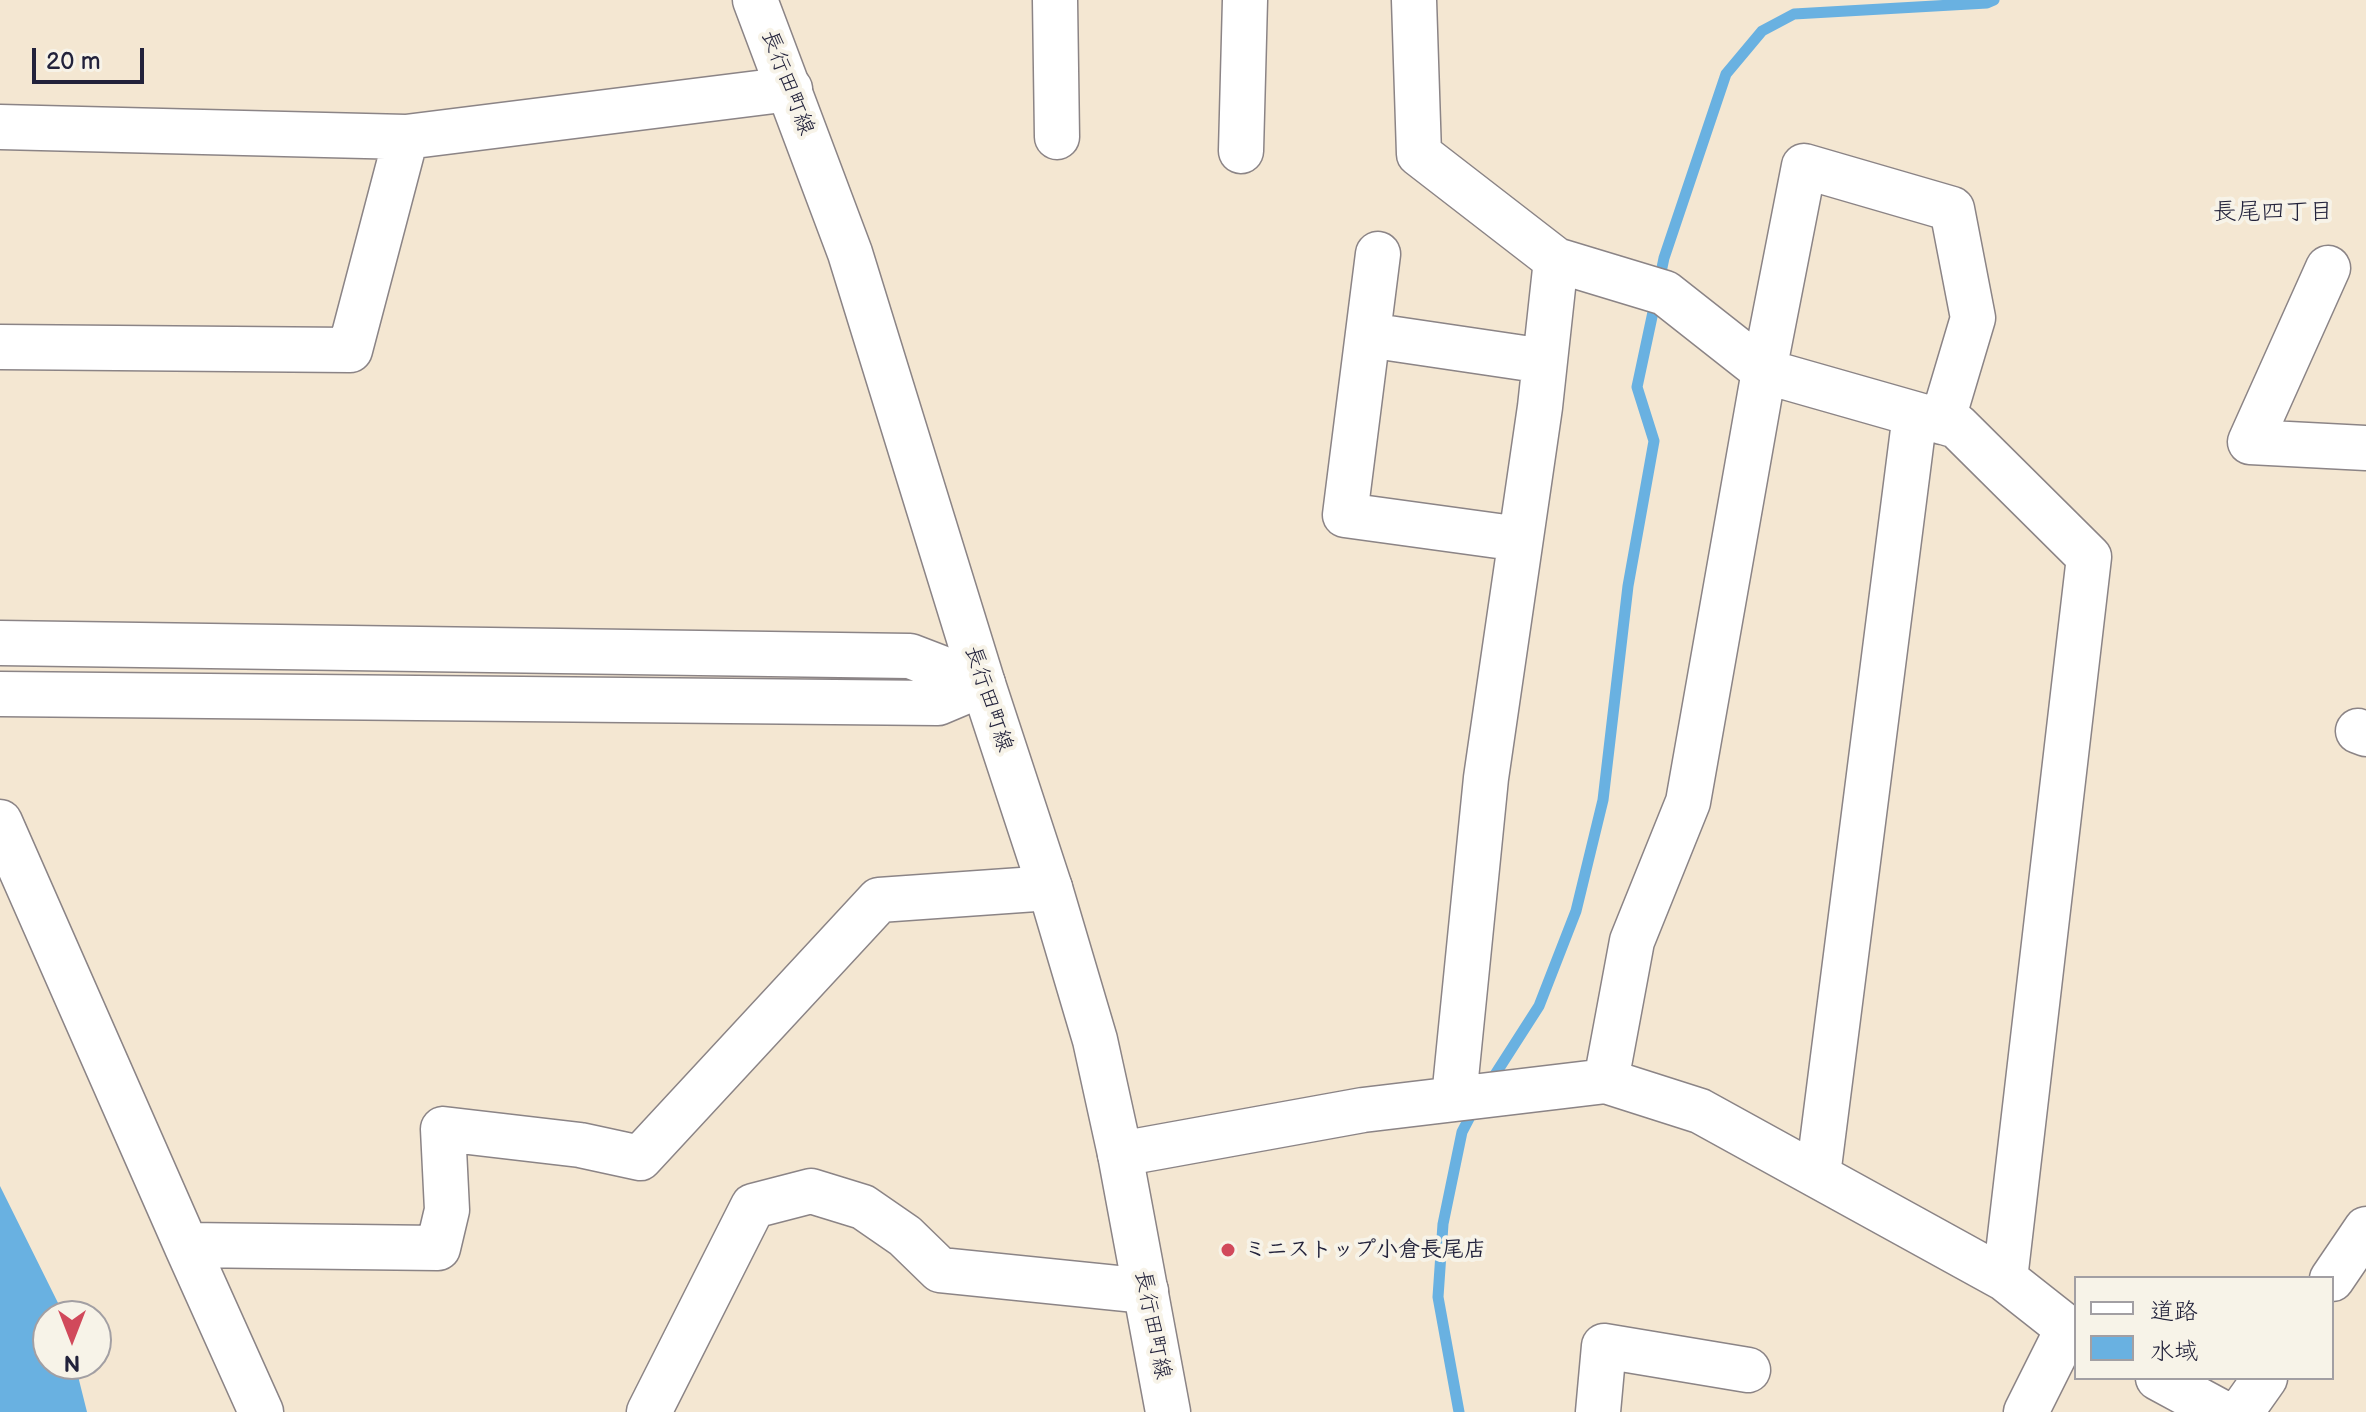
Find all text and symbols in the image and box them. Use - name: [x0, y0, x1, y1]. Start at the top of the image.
- street label: 長行田町線: [755, 27, 819, 139]
- scale bar: [36, 32, 148, 82]
- text: 20 m: [46, 47, 101, 76]
- district label: 長尾四丁目: [2213, 199, 2333, 227]
- street label: 長行田町線: [958, 643, 1018, 755]
- place label: ミニストップ小倉長尾店: [1244, 1237, 1486, 1263]
- marker: ミニストップ小倉長尾店: [1219, 1241, 1237, 1259]
- street label: 長行田町線: [1129, 1268, 1175, 1382]
- legend: [2074, 1276, 2334, 1380]
- text: 道路: [2150, 1297, 2198, 1326]
- north arrow: [32, 1300, 112, 1380]
- text: 水域: [2150, 1337, 2198, 1366]
- text: N: [64, 1349, 80, 1376]

